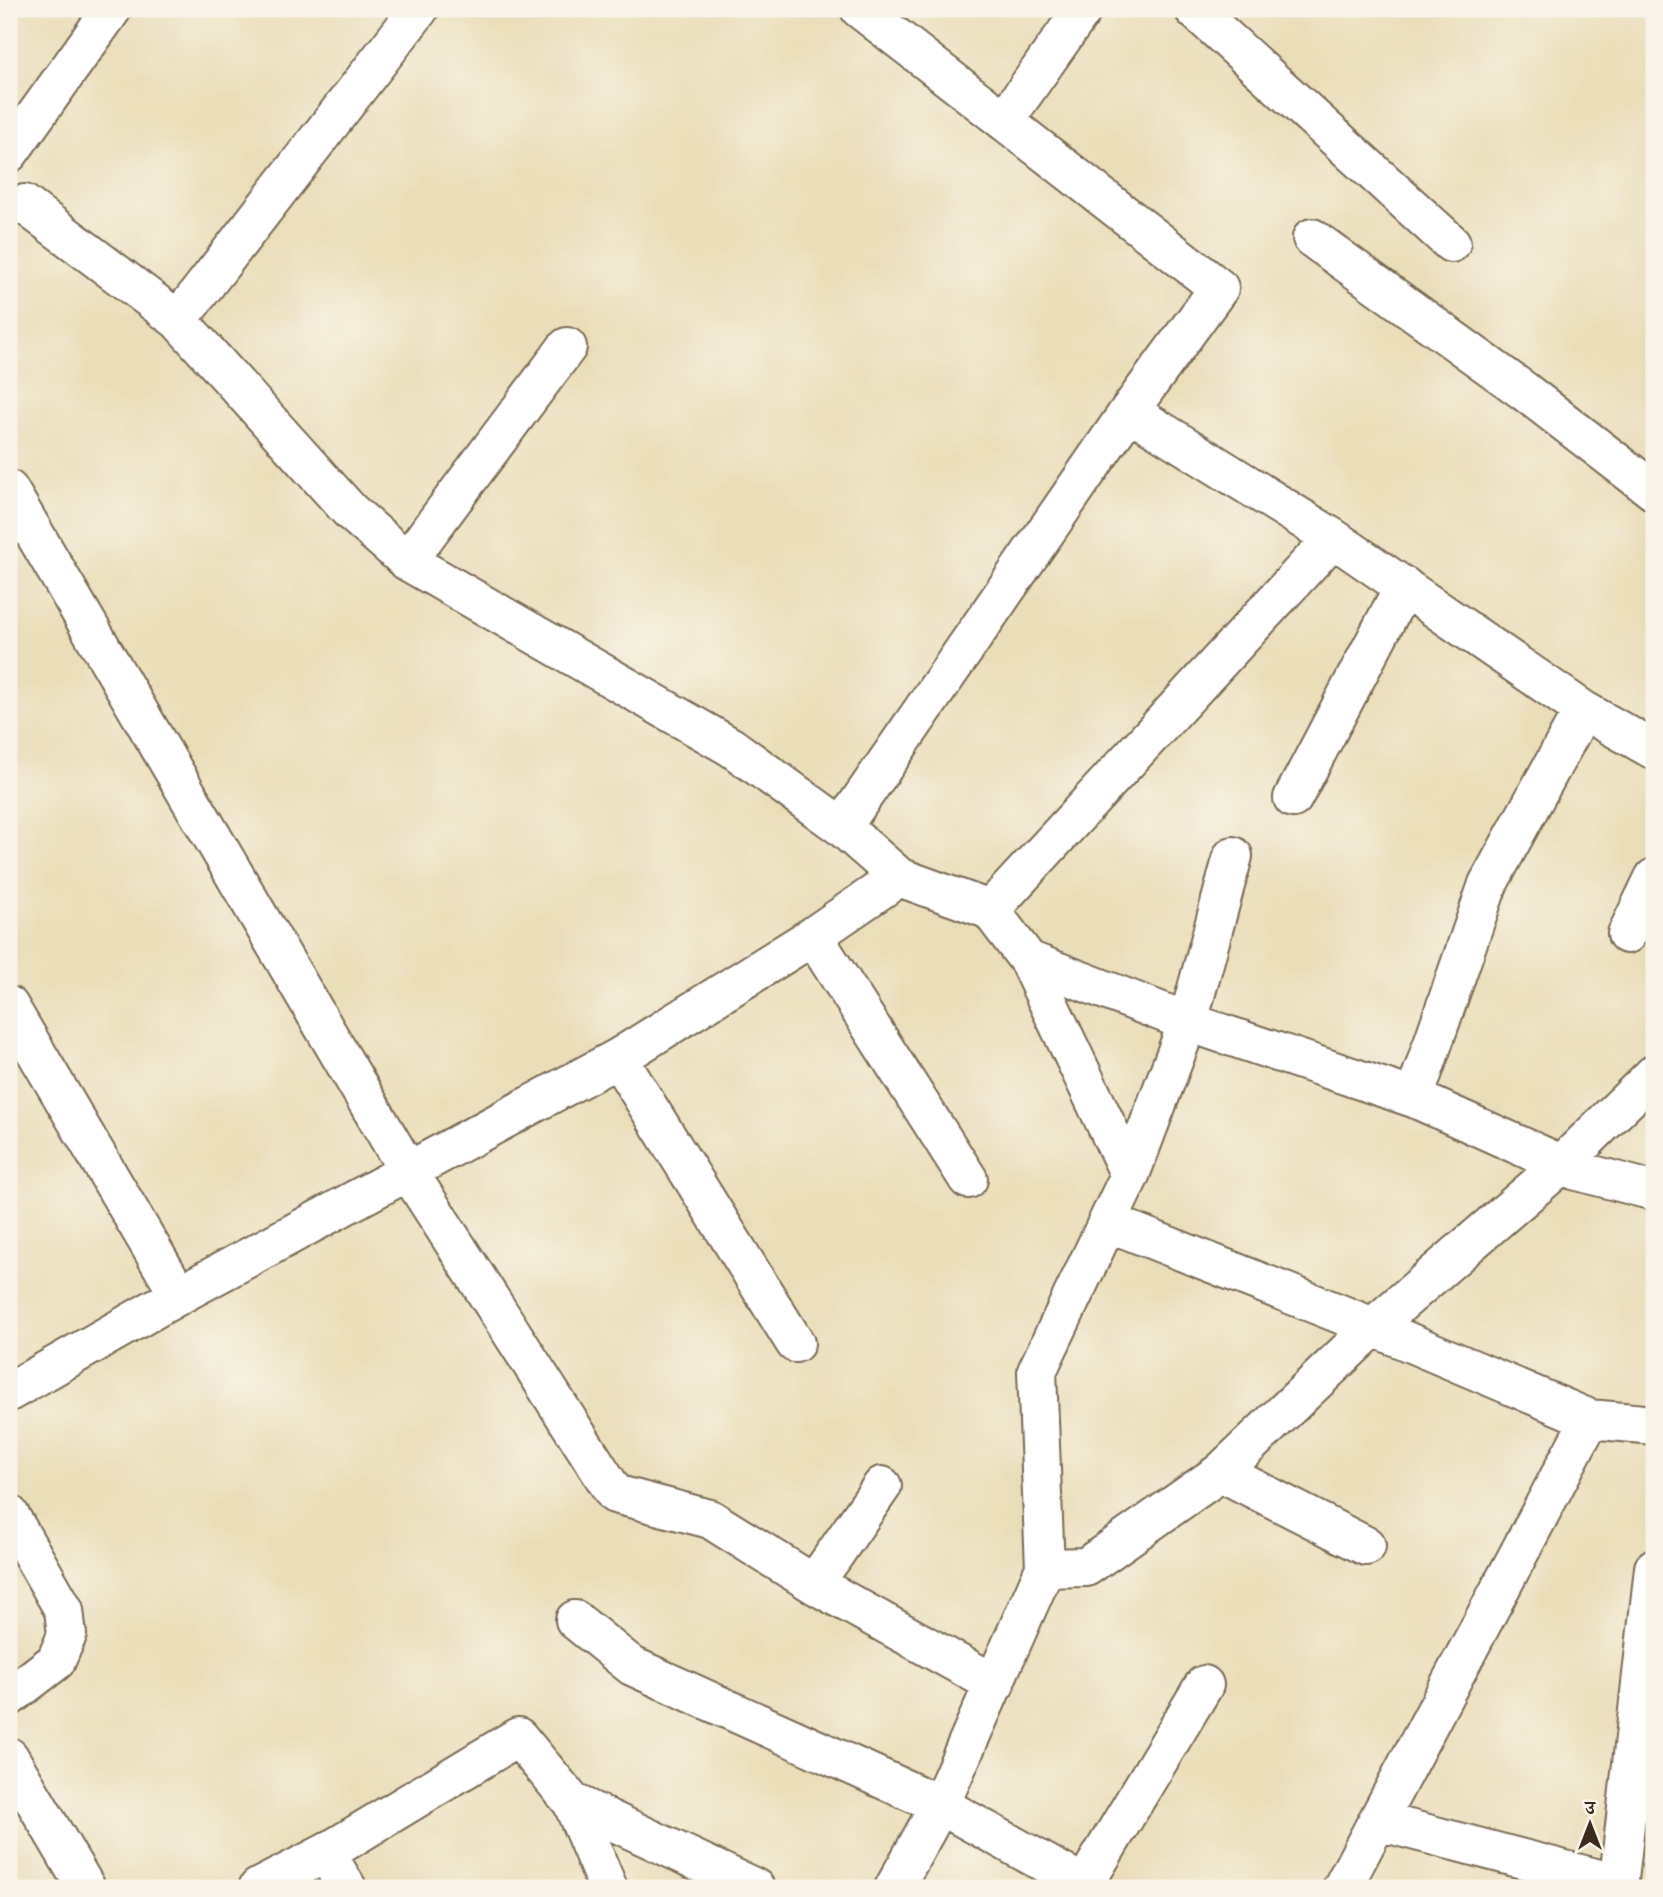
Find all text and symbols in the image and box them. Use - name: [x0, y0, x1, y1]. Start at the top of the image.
- north arrow: [1554, 1788, 1624, 1858]
- text: उ: [1583, 1795, 1596, 1821]

